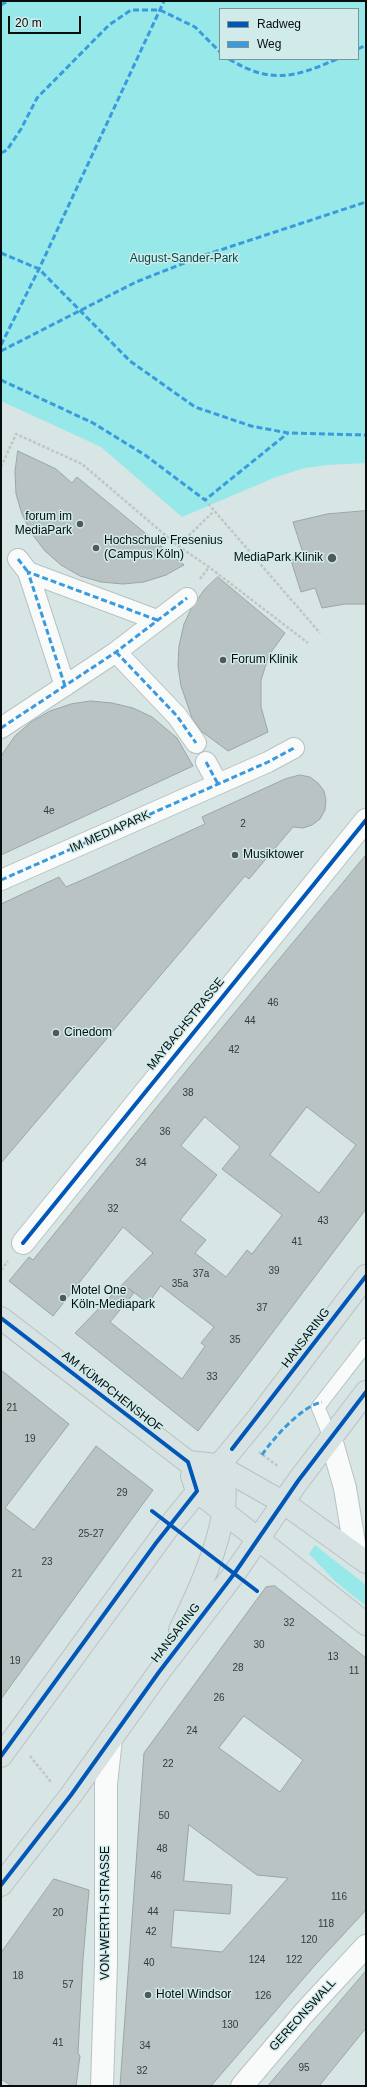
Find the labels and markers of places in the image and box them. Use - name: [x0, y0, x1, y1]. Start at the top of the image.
- place label: forum im MediaPark: [15, 510, 72, 538]
- marker: forum im MediaPark: [75, 519, 85, 529]
- place label: Hochschule Fresenius (Campus Köln): [104, 534, 223, 562]
- marker: Hochschule Fresenius (Campus Köln): [91, 543, 101, 553]
- place label: MediaPark Klinik: [234, 551, 323, 565]
- marker: MediaPark Klinik: [326, 552, 338, 564]
- place label: Forum Klinik: [231, 653, 298, 667]
- marker: Forum Klinik: [218, 655, 228, 665]
- place label: Musiktower: [243, 848, 304, 862]
- marker: Musiktower: [230, 850, 240, 860]
- place label: Cinedom: [64, 1026, 112, 1040]
- marker: Cinedom: [51, 1028, 61, 1038]
- place label: Motel One Köln-Mediapark: [71, 1284, 155, 1312]
- marker: Motel One Köln-Mediapark: [58, 1293, 68, 1303]
- place label: Hotel Windsor: [156, 1988, 231, 2002]
- marker: Hotel Windsor: [143, 1990, 153, 2000]

